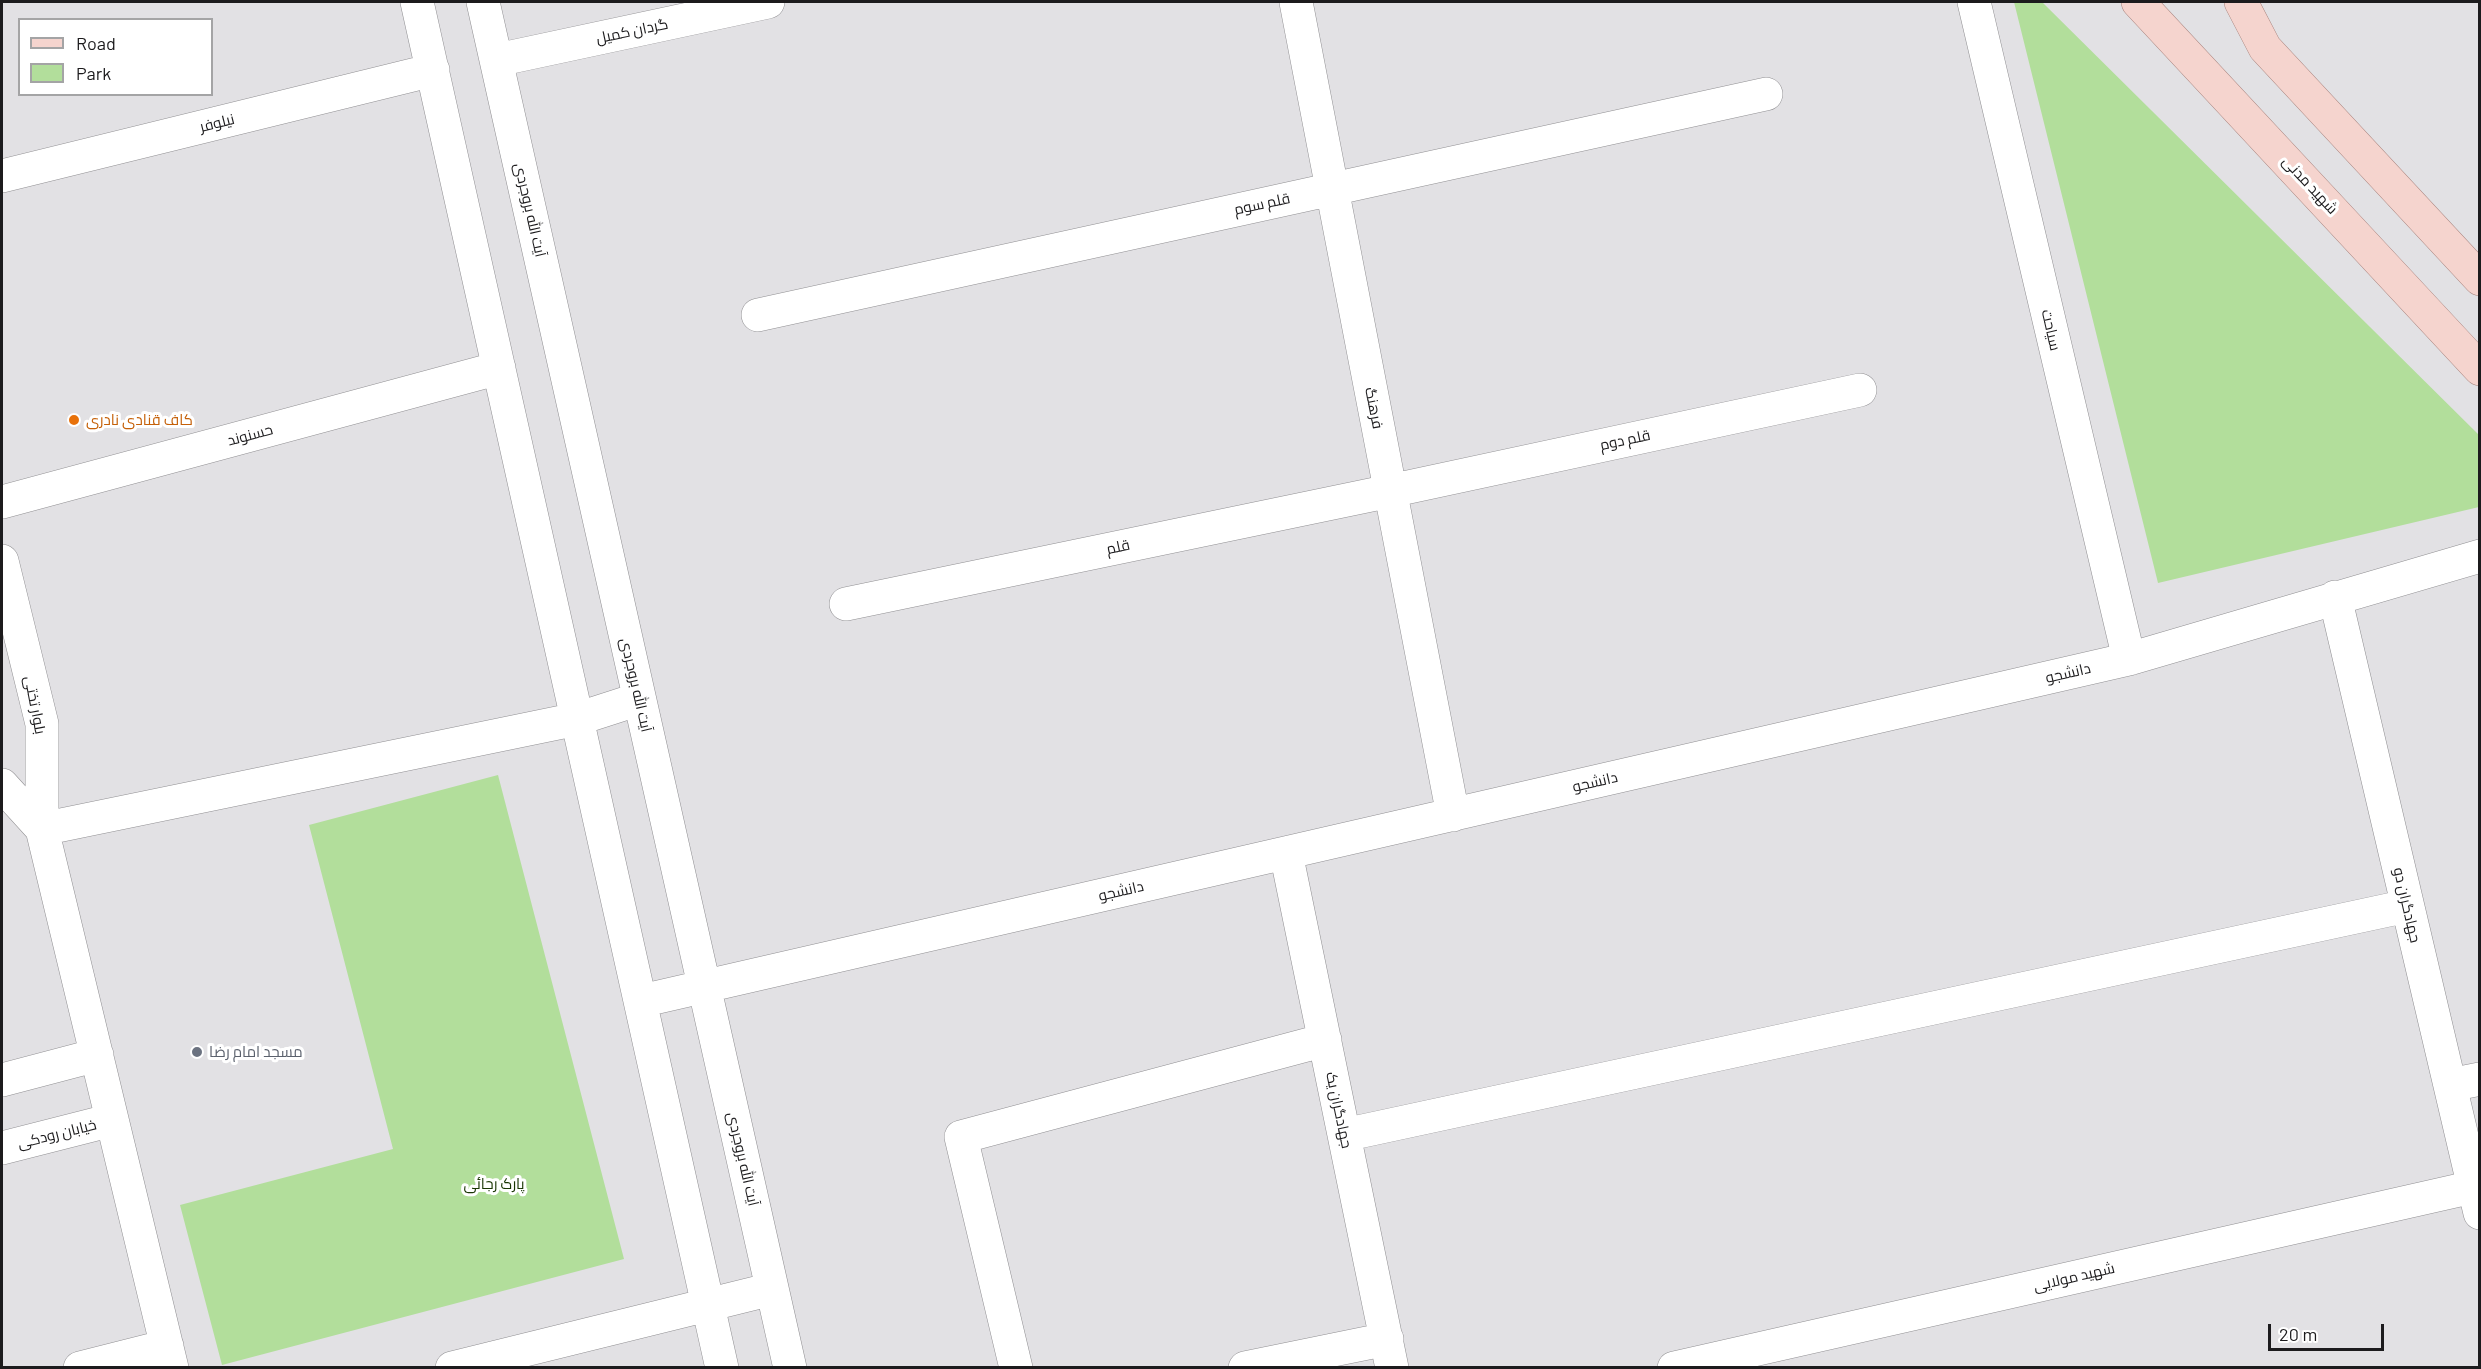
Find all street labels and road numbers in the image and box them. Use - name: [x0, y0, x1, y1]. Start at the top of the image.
- street label: گردان کمیل: [594, 15, 670, 47]
- street label: نیلوفر: [198, 110, 236, 136]
- street label: شهید مدنی: [2279, 152, 2341, 218]
- street label: آیت الله بروجردی: [510, 161, 550, 259]
- street label: قلم سوم: [1232, 189, 1292, 219]
- street label: سیاحت: [2038, 308, 2064, 352]
- street label: فرهنگ: [1361, 386, 1387, 430]
- street label: حسنوند: [225, 420, 275, 450]
- street label: قلم دوم: [1598, 426, 1652, 454]
- street label: قلم: [1105, 536, 1131, 558]
- street label: آیت الله بروجردی: [616, 636, 656, 734]
- street label: دانشجو: [2044, 659, 2092, 687]
- street label: بلوار تختی: [21, 674, 49, 736]
- street label: دانشجو: [1571, 768, 1619, 796]
- street label: جهادگران دو: [2390, 865, 2424, 945]
- street label: دانشجو: [1097, 877, 1145, 905]
- street label: جهادگران یک: [1322, 1070, 1356, 1150]
- street label: آیت الله بروجردی: [723, 1110, 763, 1208]
- street label: خیابان رودکی: [16, 1116, 98, 1152]
- street label: شهید مولایی: [2032, 1259, 2116, 1295]

